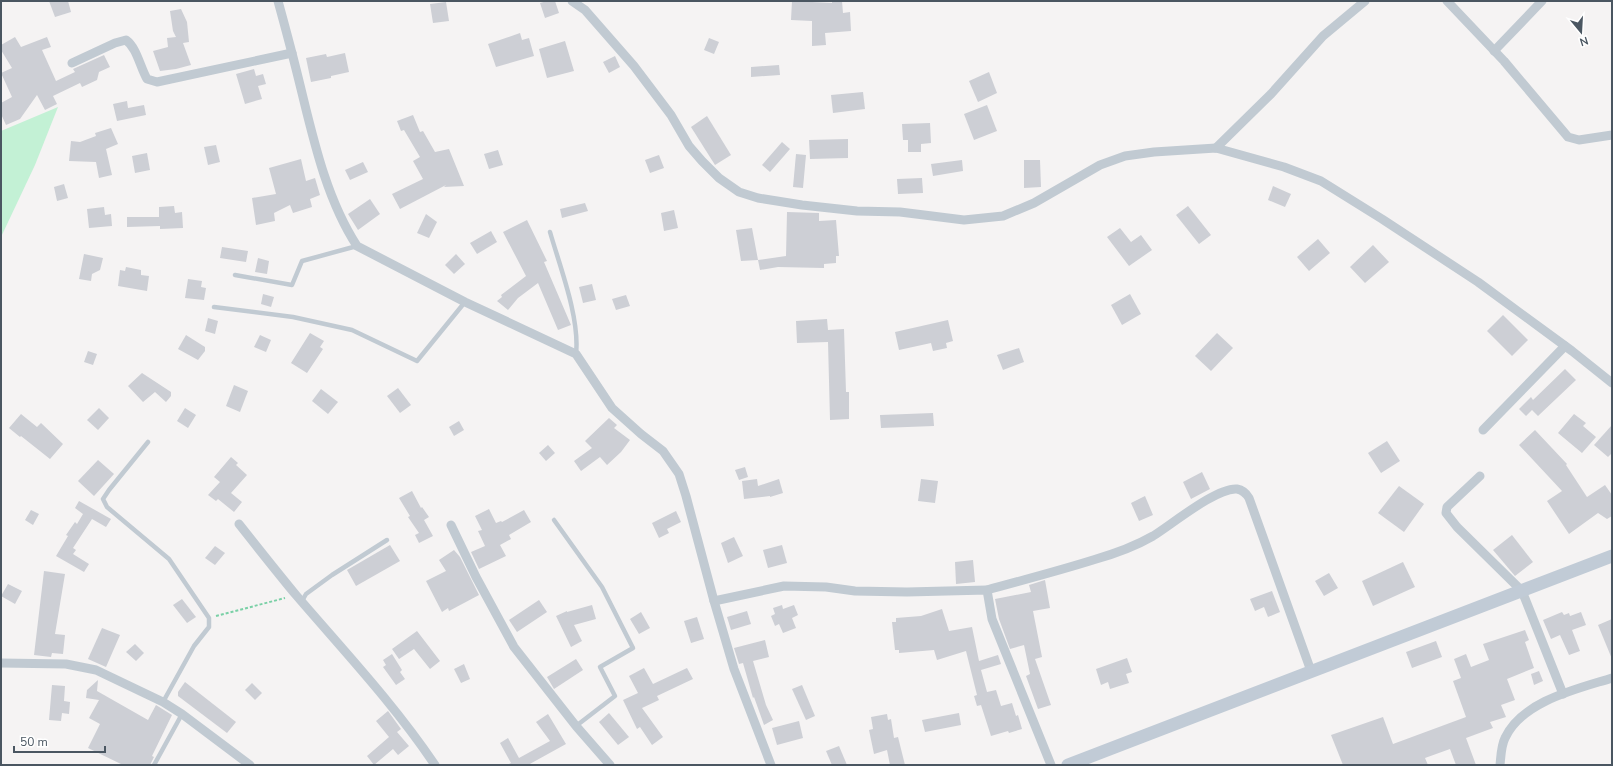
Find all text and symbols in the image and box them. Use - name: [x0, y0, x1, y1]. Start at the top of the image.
- north arrow: [1561, 12, 1601, 52]
- text: N: [1578, 33, 1590, 49]
- scale bar: [14, 728, 105, 754]
- text: 50 m: [20, 734, 48, 750]

